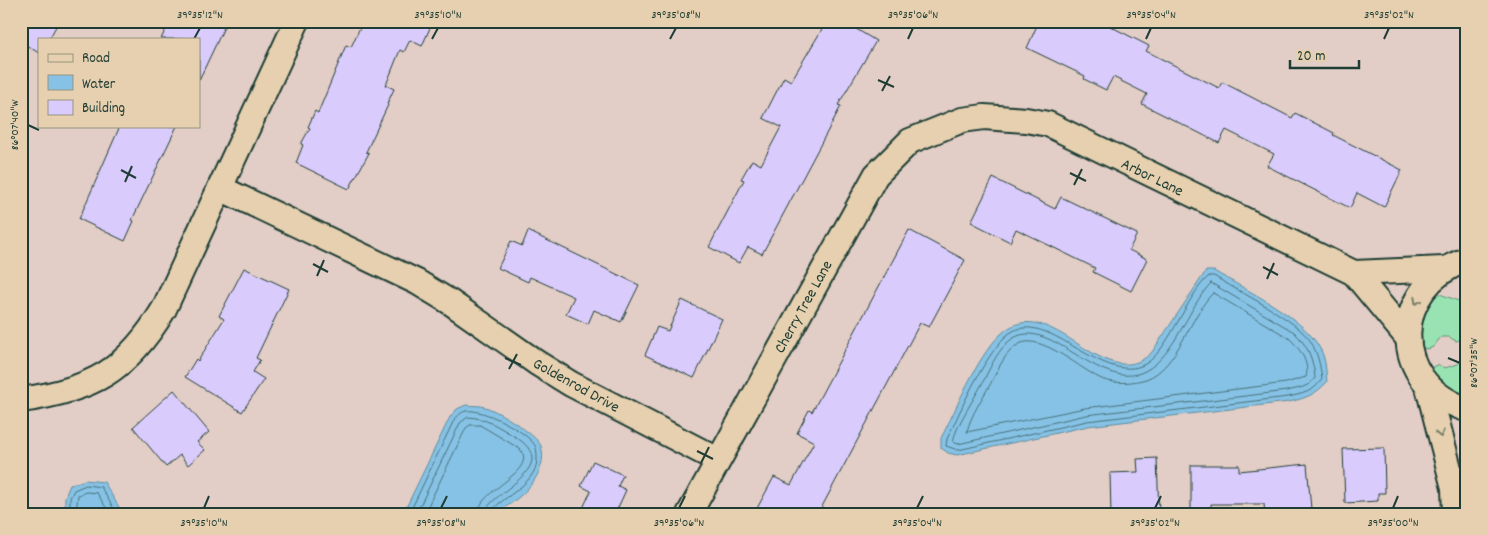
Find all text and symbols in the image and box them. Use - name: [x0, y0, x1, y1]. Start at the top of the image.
- text: 39°35'12"N: [177, 7, 223, 24]
- text: 39°35'10"N: [414, 7, 462, 24]
- text: 39°35'08"N: [651, 7, 701, 24]
- text: 39°35'06"N: [888, 7, 938, 24]
- text: 39°35'04"N: [1126, 7, 1176, 24]
- text: 39°35'02"N: [1364, 7, 1414, 24]
- legend: [38, 38, 200, 128]
- scale bar: [1290, 38, 1358, 70]
- text: 20 m: [1297, 46, 1325, 68]
- text: Road: [82, 48, 110, 70]
- text: Water: [82, 74, 116, 96]
- text: Building: [82, 98, 125, 120]
- text: 86°07'40"W: [7, 100, 24, 150]
- street label: Arbor Lane: [1117, 153, 1187, 203]
- street label: Cherry Tree Lane: [769, 257, 839, 358]
- one-way arrow: [1413, 295, 1423, 304]
- text: 86°07'35"W: [1466, 338, 1483, 388]
- street label: Goldenrod Drive: [528, 353, 623, 420]
- one-way arrow: [1434, 430, 1445, 439]
- text: 39°35'10"N: [180, 515, 228, 532]
- text: 39°35'08"N: [416, 515, 466, 532]
- text: 39°35'06"N: [654, 515, 704, 532]
- text: 39°35'04"N: [892, 515, 942, 532]
- text: 39°35'02"N: [1130, 515, 1180, 532]
- text: 39°35'00"N: [1367, 515, 1419, 532]

